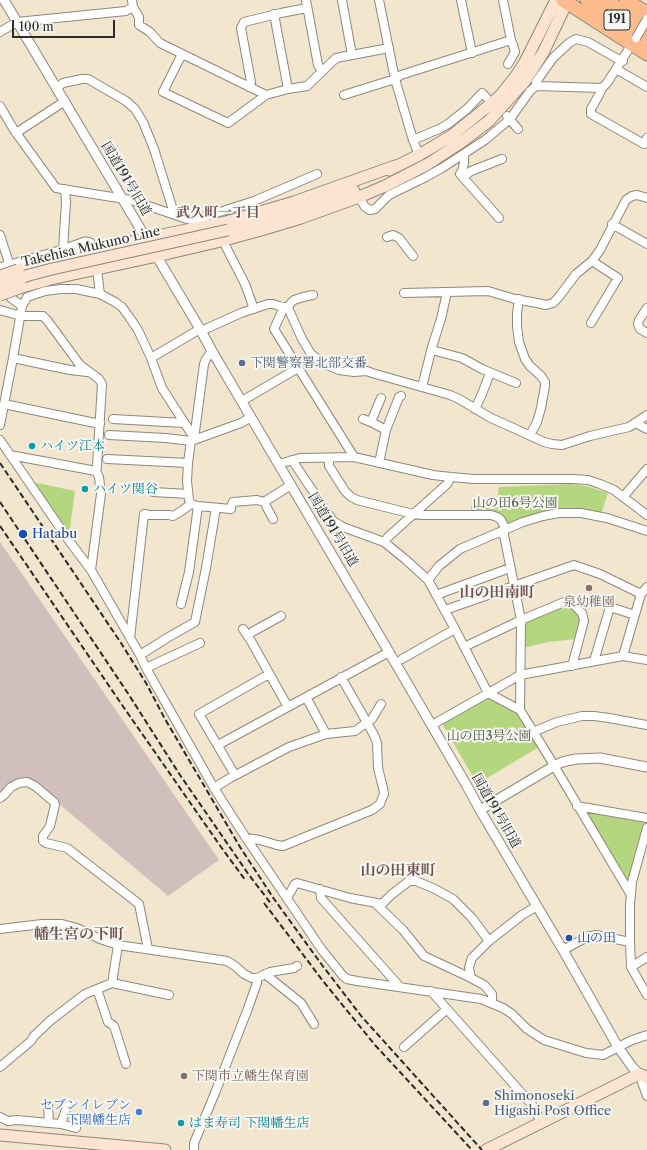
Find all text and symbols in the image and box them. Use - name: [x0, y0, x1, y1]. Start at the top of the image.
- road number: 191: [604, 10, 630, 30]
- scale bar: [14, 12, 117, 38]
- text: 100 m: [19, 19, 54, 34]
- street label: 国道191号旧道: [98, 139, 154, 219]
- district label: 武久町一丁目: [176, 205, 260, 221]
- street label: Takehisa Mukuno Line: [20, 223, 162, 271]
- place label: 下関警察署北部交番: [250, 355, 367, 371]
- marker: 下関警察署北部交番: [237, 358, 247, 368]
- place label: ハイツ江本: [40, 438, 105, 454]
- marker: ハイツ江本: [27, 441, 37, 451]
- place label: ハイツ関谷: [93, 481, 158, 497]
- marker: ハイツ関谷: [80, 484, 90, 494]
- street label: 国道191号旧道: [305, 490, 361, 570]
- park label: 山の田6号公園: [472, 495, 558, 511]
- place label: Hatabu: [32, 526, 77, 542]
- marker: Hatabu: [17, 528, 29, 540]
- marker: 泉幼稚園: [584, 583, 594, 593]
- district label: 山の田南町: [460, 584, 534, 602]
- place label: 泉幼稚園: [563, 594, 615, 610]
- park label: 山の田3号公園: [446, 728, 532, 744]
- street label: 国道191号旧道: [468, 771, 524, 851]
- district label: 山の田東町: [361, 862, 435, 880]
- district label: 幡生宮の下町: [34, 926, 124, 944]
- place label: 山の田: [577, 930, 616, 946]
- marker: 山の田: [564, 933, 574, 943]
- place label: 下関市立幡生保育園: [192, 1068, 309, 1084]
- marker: 下関市立幡生保育園: [179, 1071, 189, 1081]
- place label: Shimonoseki Higashi Post Office: [494, 1088, 611, 1119]
- place label: セブンイレブン 下関幡生店: [40, 1097, 131, 1128]
- marker: Shimonoseki Higashi Post Office: [481, 1098, 491, 1108]
- marker: セブンイレブン 下関幡生店: [134, 1107, 144, 1117]
- place label: はま寿司 下関幡生店: [189, 1115, 309, 1131]
- marker: はま寿司 下関幡生店: [176, 1118, 186, 1128]

